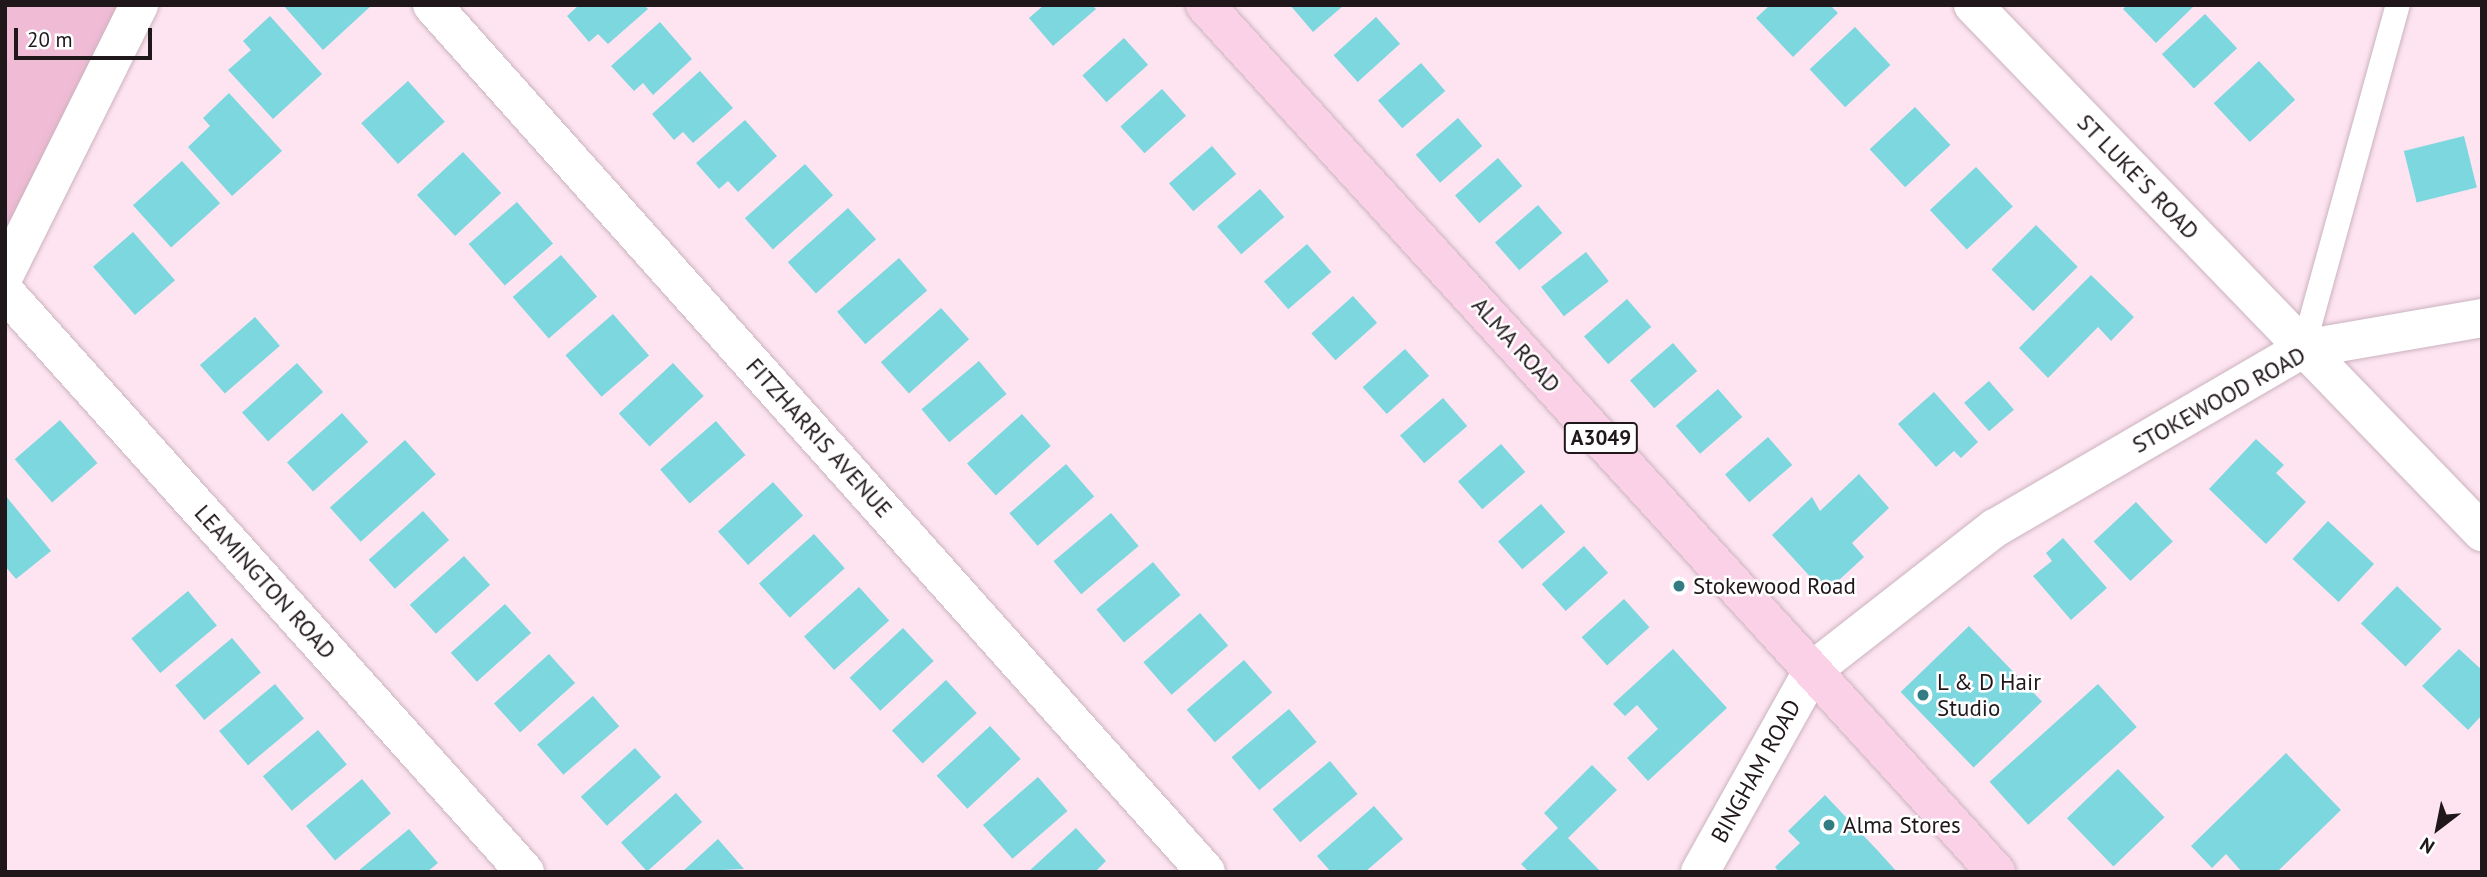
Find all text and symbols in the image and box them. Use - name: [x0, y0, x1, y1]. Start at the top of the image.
- scale bar: [18, 14, 156, 58]
- text: 20 m: [27, 26, 73, 53]
- street label: ST LUKE'S ROAD: [2071, 108, 2205, 246]
- street label: ALMA ROAD: [1466, 291, 1566, 399]
- street label: STOKEWOOD ROAD: [2128, 341, 2310, 459]
- street label: FITZHARRIS AVENUE: [740, 352, 898, 524]
- road number: A3049: [1562, 420, 1640, 456]
- street label: LEAMINGTON ROAD: [189, 499, 341, 665]
- place label: Stokewood Road: [1693, 572, 1856, 600]
- marker: Stokewood Road: [1671, 578, 1687, 594]
- place label: L & D Hair Studio: [1937, 668, 2042, 722]
- marker: L & D Hair Studio: [1915, 687, 1931, 703]
- street label: BINGHAM ROAD: [1705, 695, 1807, 847]
- north arrow: [2403, 793, 2473, 863]
- place label: Alma Stores: [1843, 811, 1961, 839]
- marker: Alma Stores: [1821, 817, 1837, 833]
- text: N: [2415, 832, 2439, 859]

